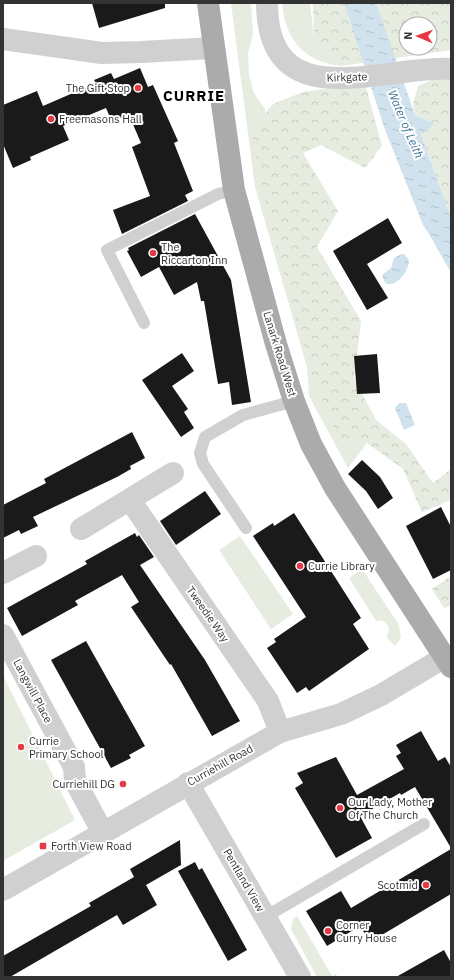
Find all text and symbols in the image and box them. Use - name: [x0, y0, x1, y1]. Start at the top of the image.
- north arrow: [398, 16, 438, 56]
- text: N: [401, 31, 415, 40]
- street label: Kirkgate: [326, 69, 368, 85]
- place label: The Gift Stop: [66, 81, 130, 95]
- marker: The Gift Stop: [133, 83, 143, 93]
- district label: CURRIE: [163, 86, 225, 105]
- water label: Water of Leith: [385, 88, 427, 161]
- place label: Freemasons Hall: [59, 112, 142, 126]
- marker: Freemasons Hall: [46, 114, 56, 124]
- place label: The Riccarton Inn: [161, 240, 227, 267]
- marker: The Riccarton Inn: [148, 248, 158, 258]
- street label: Lanark Road West: [260, 310, 300, 399]
- place label: Currie Library: [308, 559, 375, 573]
- marker: Currie Library: [295, 561, 305, 571]
- street label: Tweedie Way: [184, 583, 233, 645]
- street label: Langwill Place: [10, 657, 56, 725]
- place label: Currie Primary School: [29, 734, 104, 761]
- street label: Curriehill Road: [185, 741, 255, 789]
- marker: Currie Primary School: [16, 742, 26, 752]
- place label: Curriehill DG: [53, 777, 115, 791]
- marker: Curriehill DG: [118, 779, 128, 789]
- place label: Our Lady, Mother Of The Church: [348, 795, 432, 822]
- marker: Our Lady, Mother Of The Church: [335, 803, 345, 813]
- place label: Forth View Road: [51, 839, 132, 853]
- marker: Forth View Road: [38, 841, 48, 851]
- street label: Pentland View: [220, 846, 268, 915]
- place label: Scotmid: [377, 878, 418, 892]
- marker: Scotmid: [421, 880, 431, 890]
- place label: Corner Curry House: [336, 918, 397, 945]
- marker: Corner Curry House: [323, 926, 333, 936]

